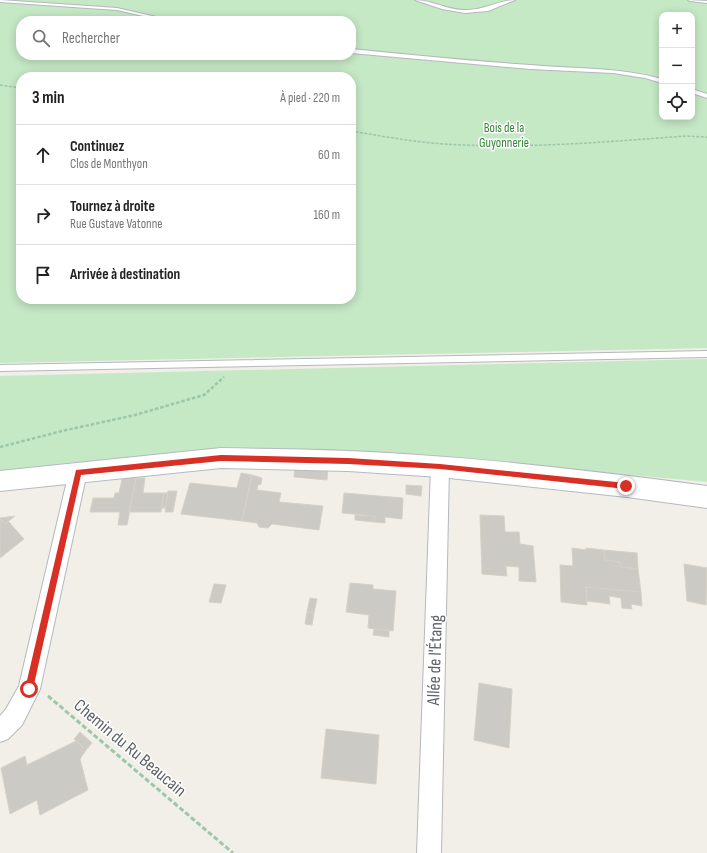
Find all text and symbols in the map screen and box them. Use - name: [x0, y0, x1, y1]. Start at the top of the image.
- map controls: [659, 12, 695, 120]
- button: +: [659, 12, 695, 48]
- search box: [16, 16, 356, 60]
- icon: search: [30, 27, 52, 49]
- text: Rechercher: [62, 29, 120, 48]
- button: −: [659, 48, 695, 84]
- button: locate: [659, 84, 695, 120]
- text: 3 min: [32, 88, 65, 108]
- text: À pied · 220 m: [280, 90, 340, 106]
- park label: Bois de la Guyonnerie: [479, 120, 529, 151]
- text: Continuez: [70, 137, 124, 156]
- icon: ahead: [32, 144, 54, 166]
- text: 60 m: [318, 147, 340, 163]
- text: Clos de Monthyon: [70, 156, 148, 172]
- text: Tournez à droite: [70, 197, 155, 216]
- icon: right: [32, 204, 54, 226]
- text: 160 m: [314, 207, 340, 223]
- text: Rue Gustave Vatonne: [70, 216, 162, 232]
- icon: arrive: [32, 264, 54, 286]
- text: Arrivée à destination: [70, 265, 180, 284]
- route end: [617, 477, 635, 495]
- street label: Allée de l'Étang: [423, 614, 447, 707]
- route start: [20, 680, 38, 698]
- street label: Chemin du Ru Beaucain: [69, 695, 191, 801]

